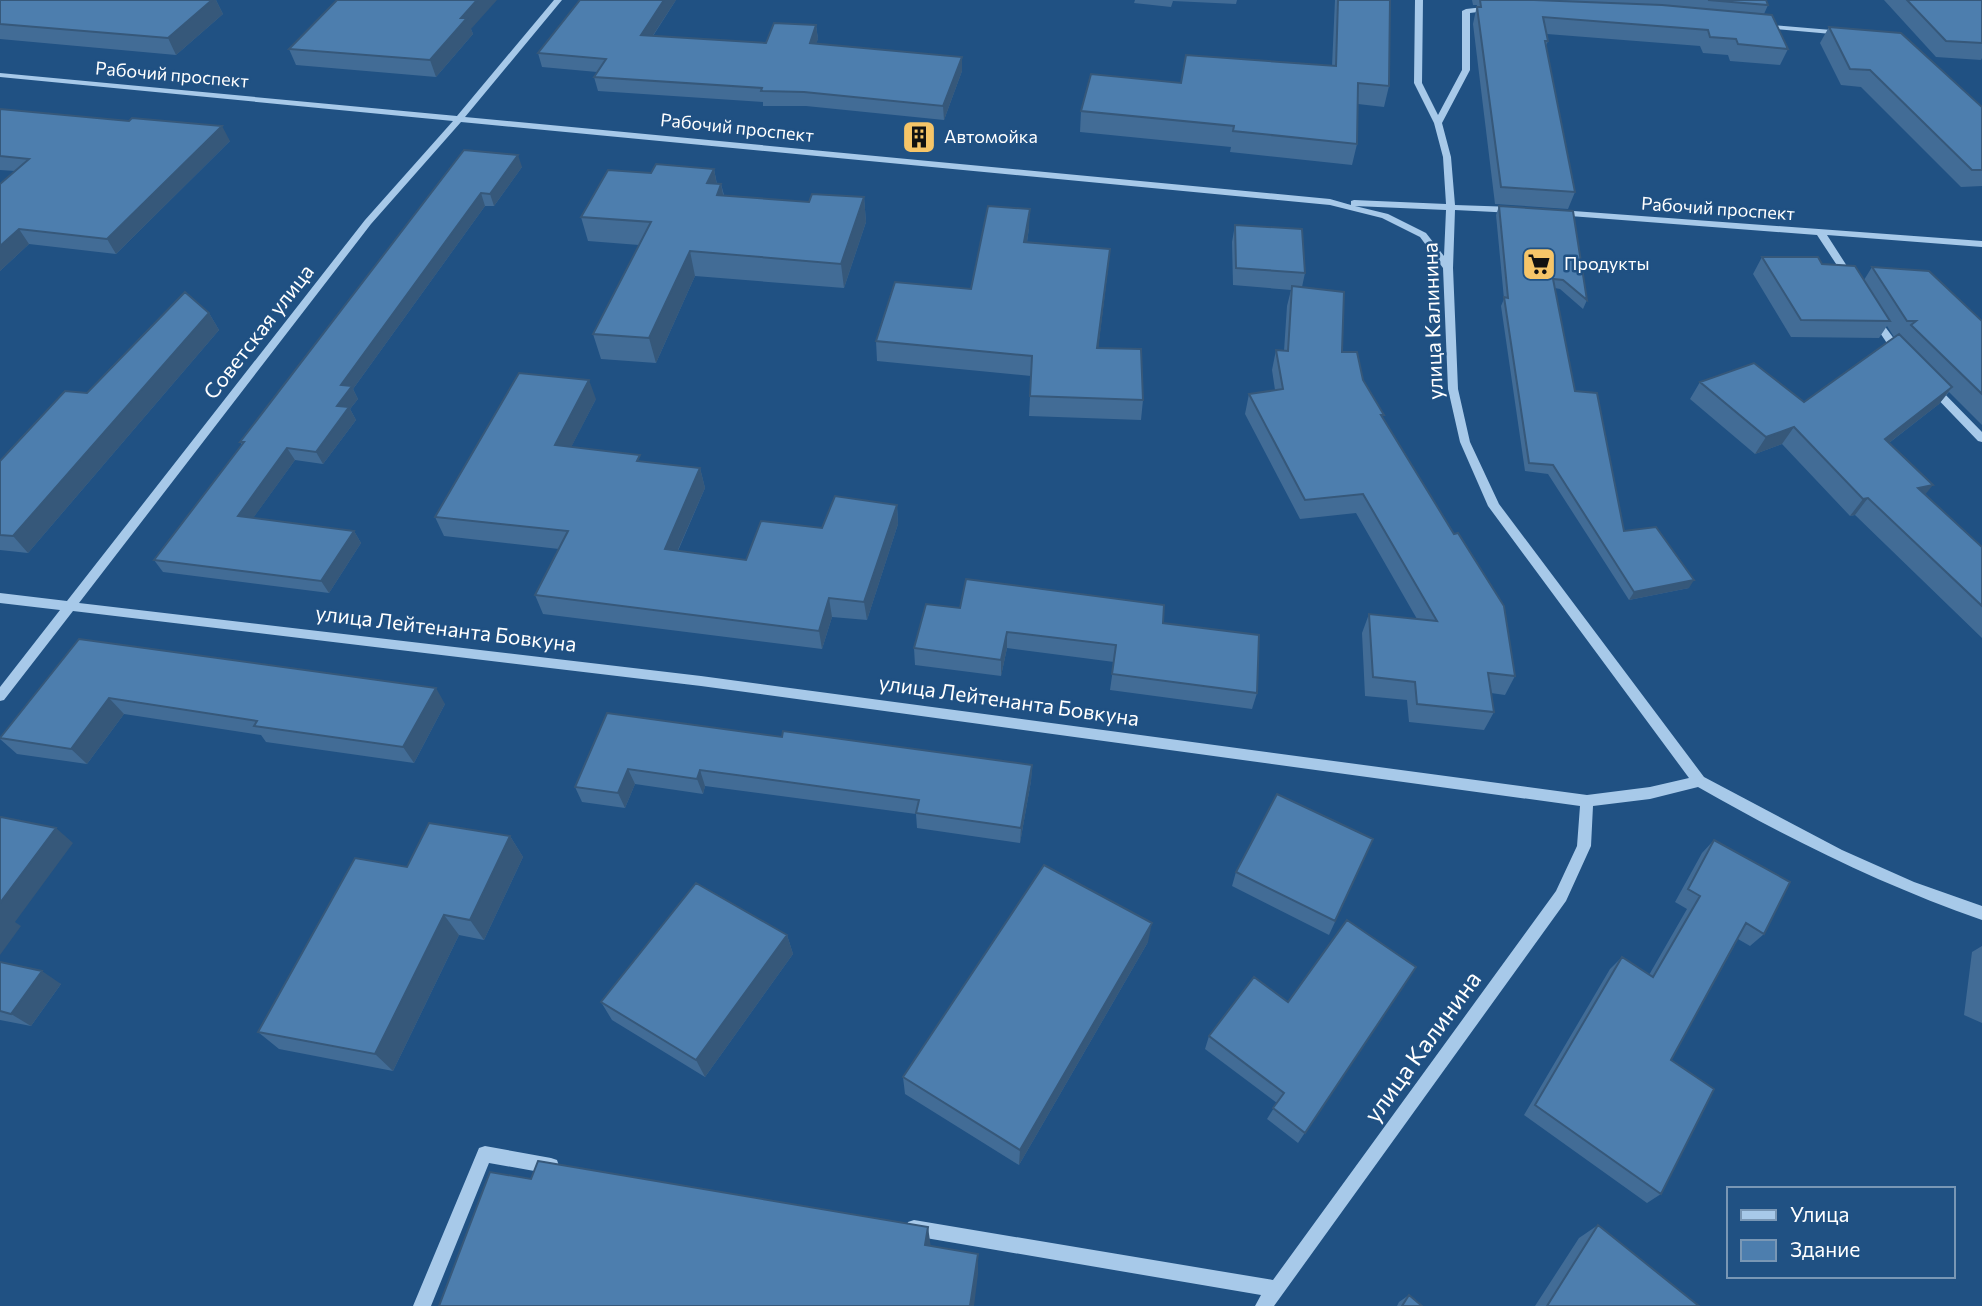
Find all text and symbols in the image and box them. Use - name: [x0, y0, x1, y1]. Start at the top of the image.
- street label: Рабочий проспект: [94, 56, 250, 92]
- street label: Рабочий проспект: [659, 108, 815, 146]
- building icon: Автомойка: [900, 118, 938, 156]
- place label: Автомойка: [944, 125, 1038, 147]
- street label: Рабочий проспект: [1640, 192, 1796, 224]
- street label: улица Калинина: [1416, 242, 1447, 400]
- supermarket icon: Продукты: [1520, 245, 1558, 283]
- place label: Продукты: [1564, 252, 1649, 274]
- street label: Советская улица: [198, 259, 318, 403]
- street label: улица Лейтенанта Бовкуна: [314, 599, 578, 656]
- street label: улица Лейтенанта Бовкуна: [877, 669, 1141, 730]
- street label: улица Калинина: [1357, 965, 1486, 1127]
- legend: [1727, 1187, 1954, 1278]
- text: Улица: [1790, 1201, 1849, 1226]
- text: Здание: [1790, 1236, 1860, 1261]

